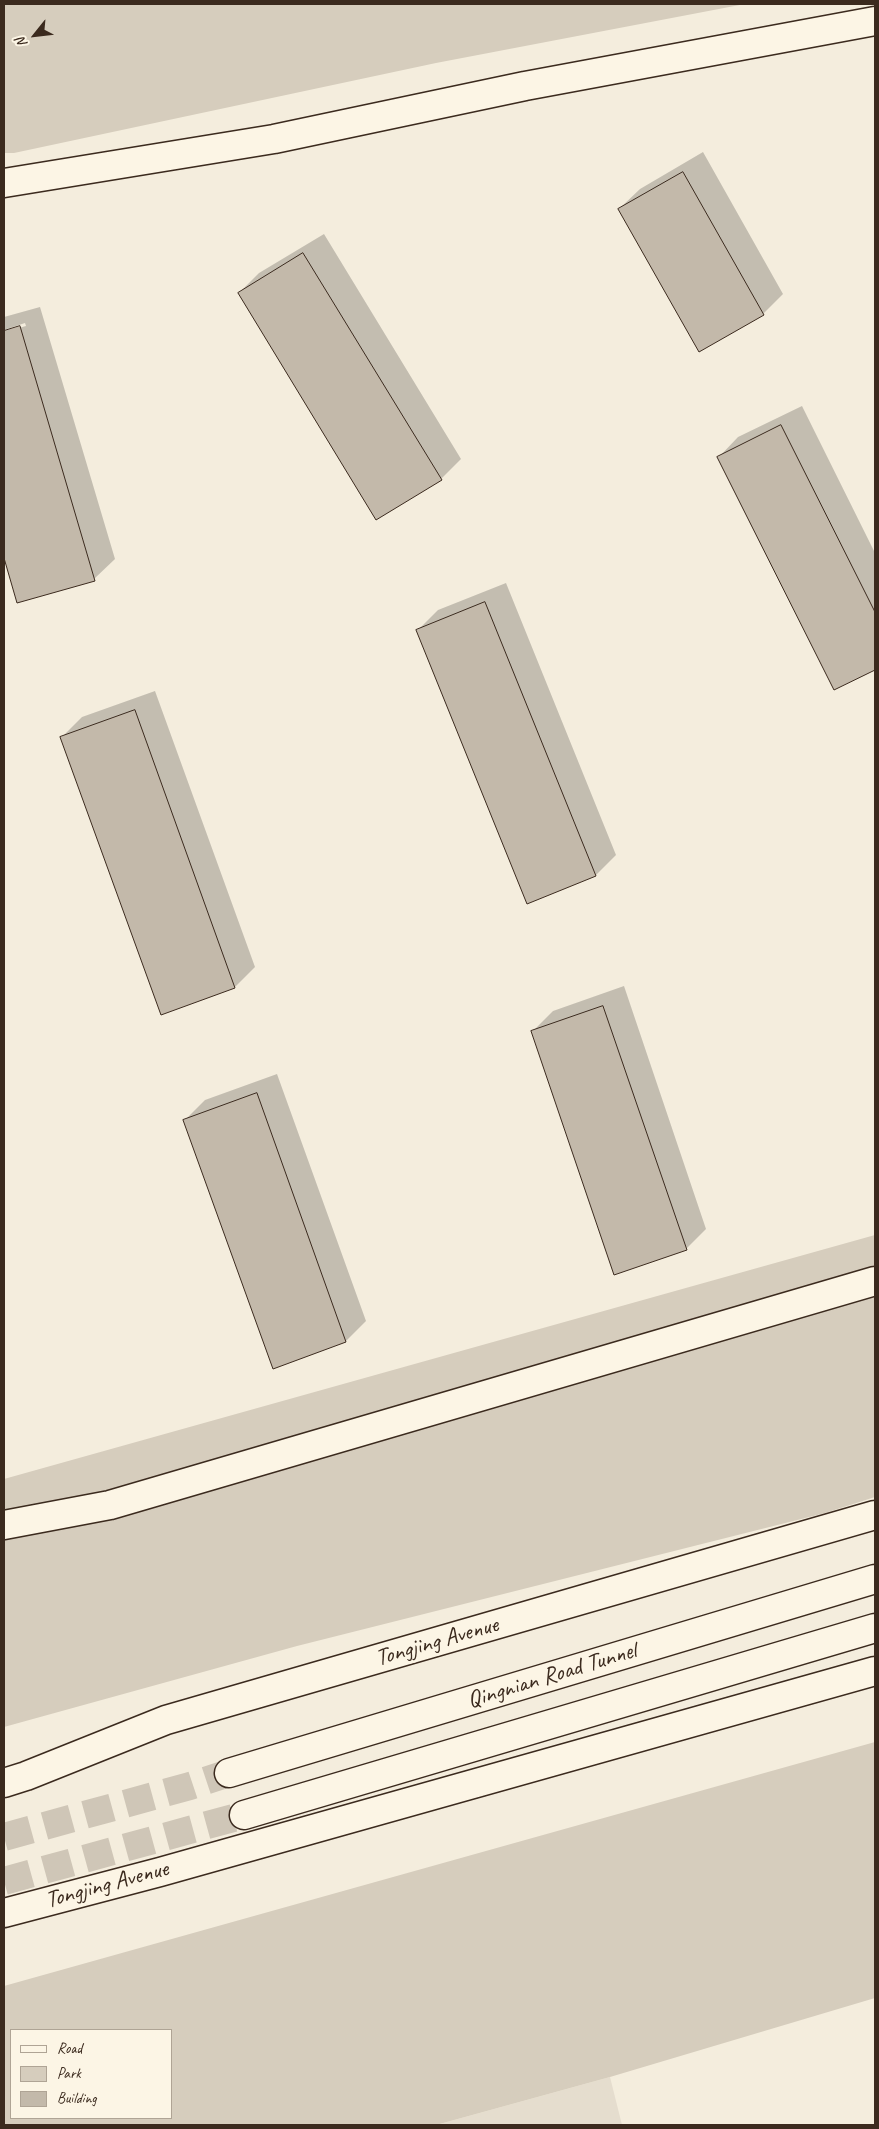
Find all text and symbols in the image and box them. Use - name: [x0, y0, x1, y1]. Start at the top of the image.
- north arrow: [10, 10, 60, 60]
- text: N: [12, 35, 31, 50]
- street label: Tongjing Avenue: [372, 1611, 502, 1673]
- street label: Qingnian Road Tunnel: [464, 1637, 640, 1715]
- street label: Tongjing Avenue: [42, 1855, 172, 1915]
- legend: [10, 2029, 172, 2119]
- text: Road: [57, 2039, 82, 2058]
- text: Park: [57, 2064, 81, 2083]
- text: Building: [57, 2089, 96, 2108]

